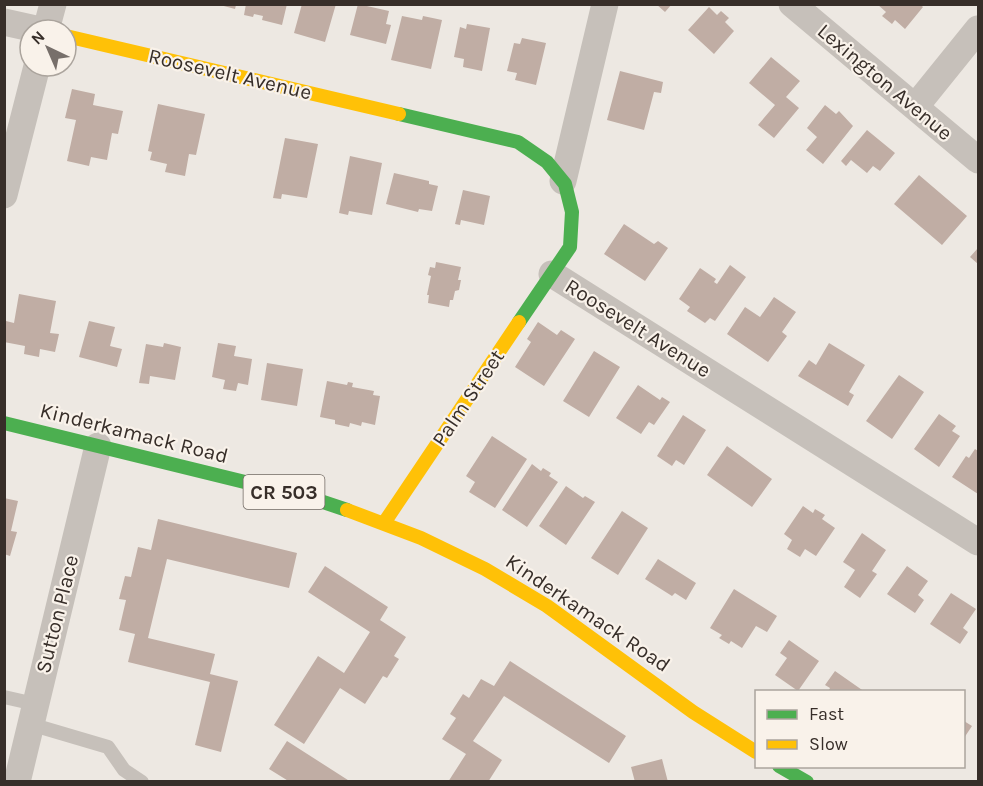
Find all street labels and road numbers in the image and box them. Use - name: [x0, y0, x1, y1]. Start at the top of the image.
- street label: Lexington Avenue: [813, 19, 957, 145]
- street label: Roosevelt Avenue: [146, 44, 314, 104]
- street label: Roosevelt Avenue: [561, 274, 715, 382]
- street label: Palm Street: [427, 345, 509, 451]
- street label: Kinderkamack Road: [37, 398, 231, 468]
- road number: CR 503: [244, 475, 324, 509]
- street label: Kinderkamack Road: [501, 549, 675, 677]
- street label: Sutton Place: [31, 552, 83, 676]

